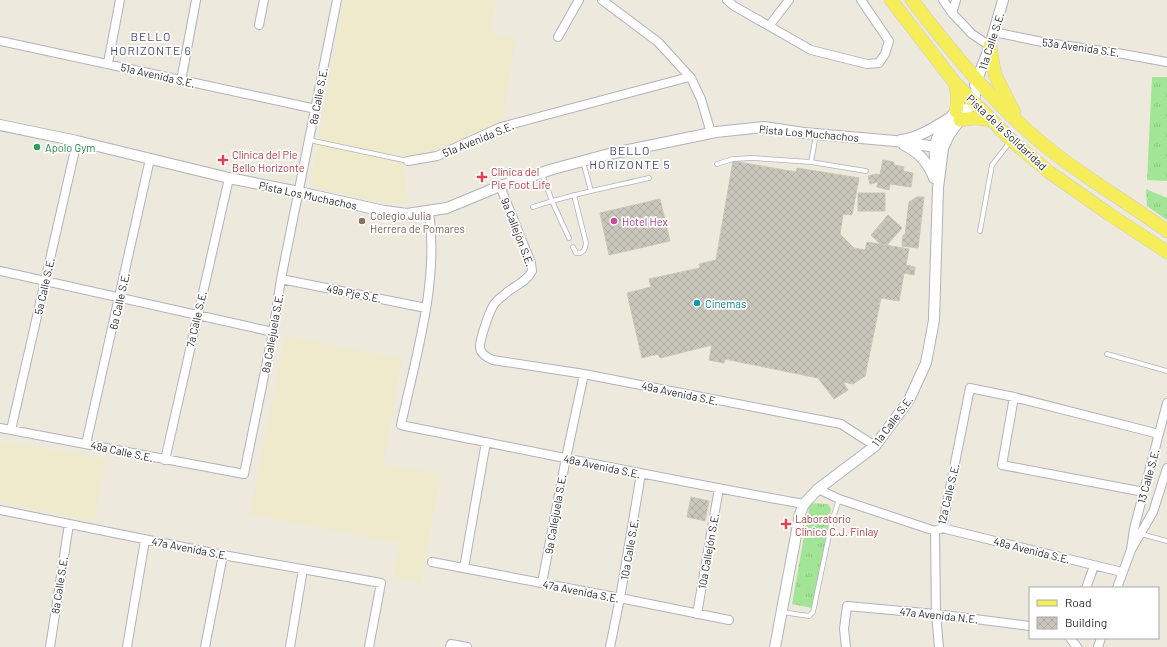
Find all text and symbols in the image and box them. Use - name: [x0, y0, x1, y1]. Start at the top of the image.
- street label: 11a Calle S.E.: [976, 10, 1006, 72]
- district label: BELLO HORIZONTE 6: [110, 29, 192, 57]
- street label: 53a Avenida S.E.: [1041, 35, 1121, 59]
- street label: 51a Avenida S.E.: [120, 60, 196, 90]
- street label: 8a Calle S.E.: [306, 66, 330, 126]
- street label: Pista de la Solidaridad: [964, 92, 1050, 172]
- street label: 51a Avenida S.E.: [440, 119, 516, 159]
- street label: Pista Los Muchachos: [759, 122, 859, 144]
- place label: Apolo Gym: [45, 141, 95, 154]
- marker: Apolo Gym: [32, 142, 42, 152]
- district label: BELLO HORIZONTE 5: [589, 143, 671, 171]
- place label: Clínica del Pie Bello Horizonte: [232, 148, 305, 174]
- marker: Clínica del Pie Bello Horizonte: [217, 154, 229, 166]
- place label: Clínica del Pie Foot Life: [491, 165, 551, 191]
- marker: Clínica del Pie Foot Life: [476, 171, 488, 183]
- street label: Pista Los Muchachos: [258, 178, 358, 212]
- street label: 9a Callejón S.E.: [499, 196, 537, 268]
- place label: Colegio Julia Herrera de Pomares: [370, 209, 465, 235]
- place label: Hotel Hex: [622, 215, 668, 228]
- marker: Colegio Julia Herrera de Pomares: [357, 216, 367, 226]
- marker: Hotel Hex: [609, 216, 619, 226]
- street label: 5a Calle S.E.: [31, 256, 57, 316]
- street label: 6a Calle S.E.: [106, 271, 132, 331]
- street label: 49a Pje S.E.: [325, 281, 383, 305]
- street label: 7a Calle S.E.: [183, 290, 209, 348]
- street label: 8a Callejuela S.E.: [259, 292, 285, 374]
- place label: Cinemas: [705, 297, 746, 310]
- marker: Cinemas: [692, 298, 702, 308]
- street label: 49a Avenida S.E.: [640, 378, 720, 408]
- street label: 11a Calle S.E.: [869, 393, 915, 449]
- street label: 48a Calle S.E.: [89, 438, 155, 464]
- street label: 13 Calle S.E.: [1134, 447, 1162, 505]
- street label: 48a Avenida S.E.: [562, 451, 642, 481]
- street label: 12a Calle S.E.: [935, 462, 961, 526]
- street label: 9a Callejuela S.E.: [542, 473, 568, 555]
- street label: 10a Callejón S.E.: [695, 512, 721, 590]
- place label: Laboratorio Clínico C.J. Finlay: [795, 512, 878, 538]
- street label: 10a Calle S.E.: [617, 517, 641, 581]
- marker: Laboratorio Clínico C.J. Finlay: [780, 518, 792, 530]
- street label: 47a Avenida S.E.: [151, 534, 229, 562]
- street label: 48a Avenida S.E.: [992, 534, 1072, 566]
- street label: 8a Calle S.E.: [48, 555, 70, 615]
- street label: 47a Avenida S.E.: [542, 577, 620, 605]
- legend: [1029, 587, 1159, 639]
- text: Road: [1065, 595, 1092, 609]
- street label: 47a Avenida N.E.: [899, 604, 979, 626]
- text: Building: [1065, 615, 1107, 629]

